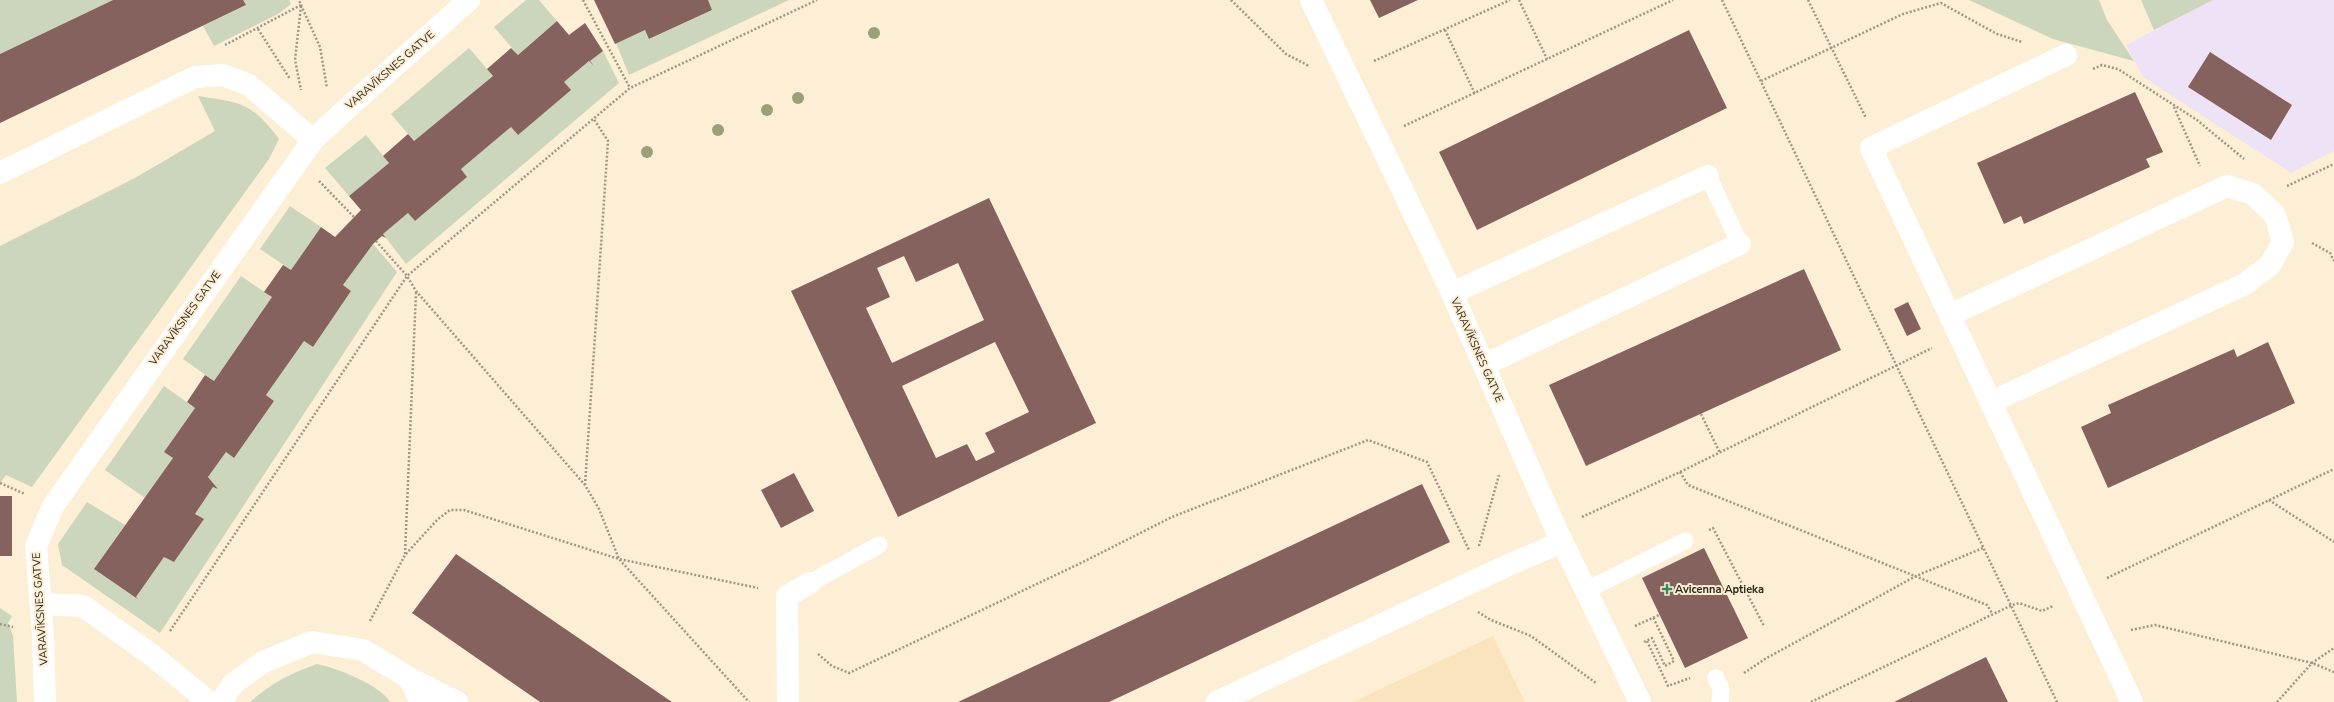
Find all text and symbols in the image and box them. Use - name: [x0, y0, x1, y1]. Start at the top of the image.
- street label: VARAVĪKSNES GATVE: [342, 27, 438, 113]
- street label: VARAVĪKSNES GATVE: [145, 268, 224, 369]
- street label: VARAVĪKSNES GATVE: [1447, 294, 1507, 405]
- street label: VARAVĪKSNES GATVE: [29, 552, 52, 667]
- place label: Avicenna Aptieka: [1675, 582, 1764, 597]
- marker: Avicenna Aptieka: [1662, 584, 1672, 594]

